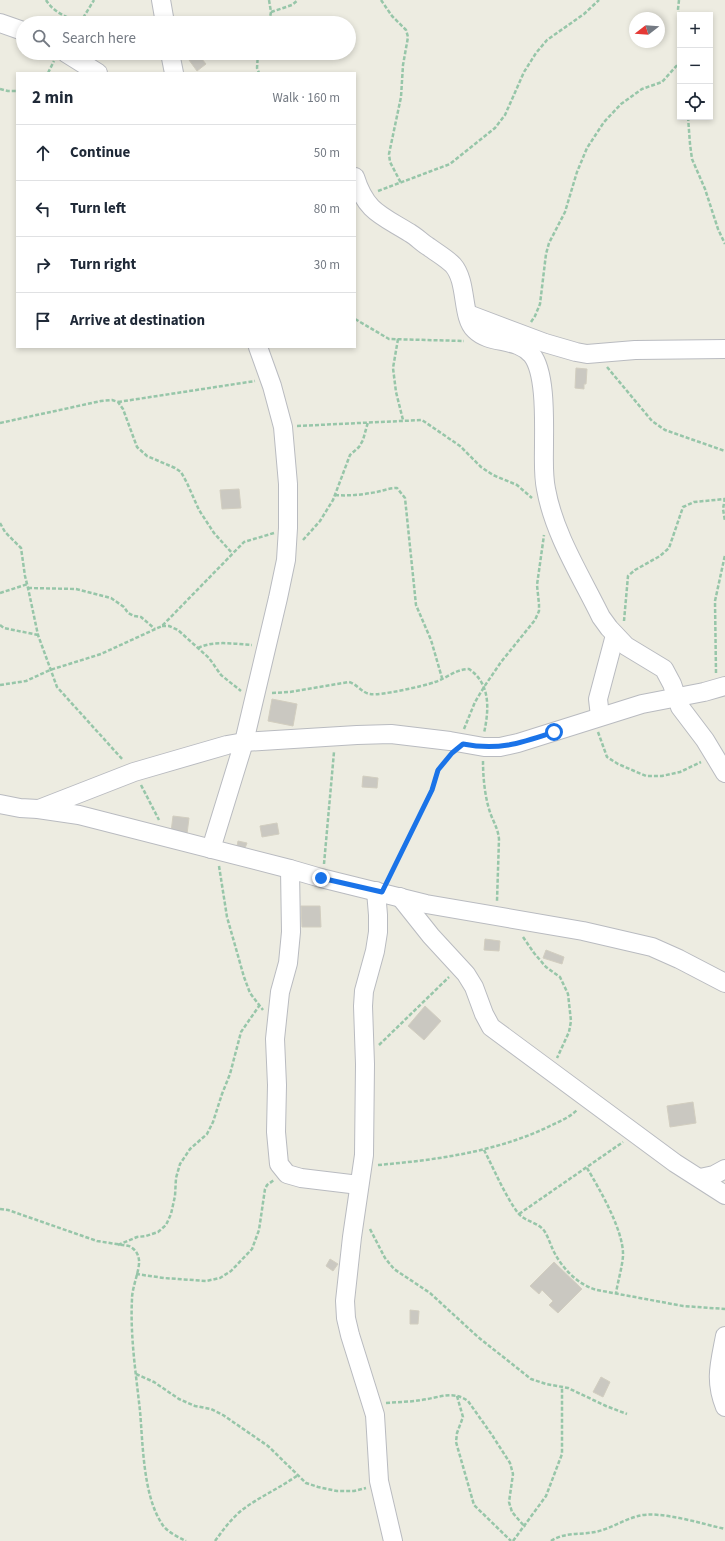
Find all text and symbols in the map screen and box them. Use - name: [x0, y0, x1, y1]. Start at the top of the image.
- north arrow: [629, 12, 665, 48]
- map controls: [677, 12, 713, 120]
- button: +: [677, 12, 713, 48]
- search box: [16, 16, 356, 60]
- icon: search: [30, 27, 52, 49]
- text: Search here: [62, 28, 136, 49]
- button: −: [677, 48, 713, 84]
- button: locate: [677, 84, 713, 120]
- text: 2 min: [32, 86, 73, 110]
- text: Walk · 160 m: [272, 89, 340, 107]
- icon: ahead: [32, 142, 54, 164]
- text: Continue: [70, 142, 130, 163]
- text: 50 m: [314, 144, 340, 162]
- icon: left: [32, 198, 54, 220]
- text: Turn left: [70, 198, 126, 219]
- text: 80 m: [314, 200, 340, 218]
- icon: right: [32, 254, 54, 276]
- text: Turn right: [70, 254, 136, 275]
- text: 30 m: [314, 256, 340, 274]
- icon: arrive: [32, 310, 54, 332]
- text: Arrive at destination: [70, 310, 205, 331]
- route start: [545, 723, 563, 741]
- route end: [312, 869, 330, 887]

